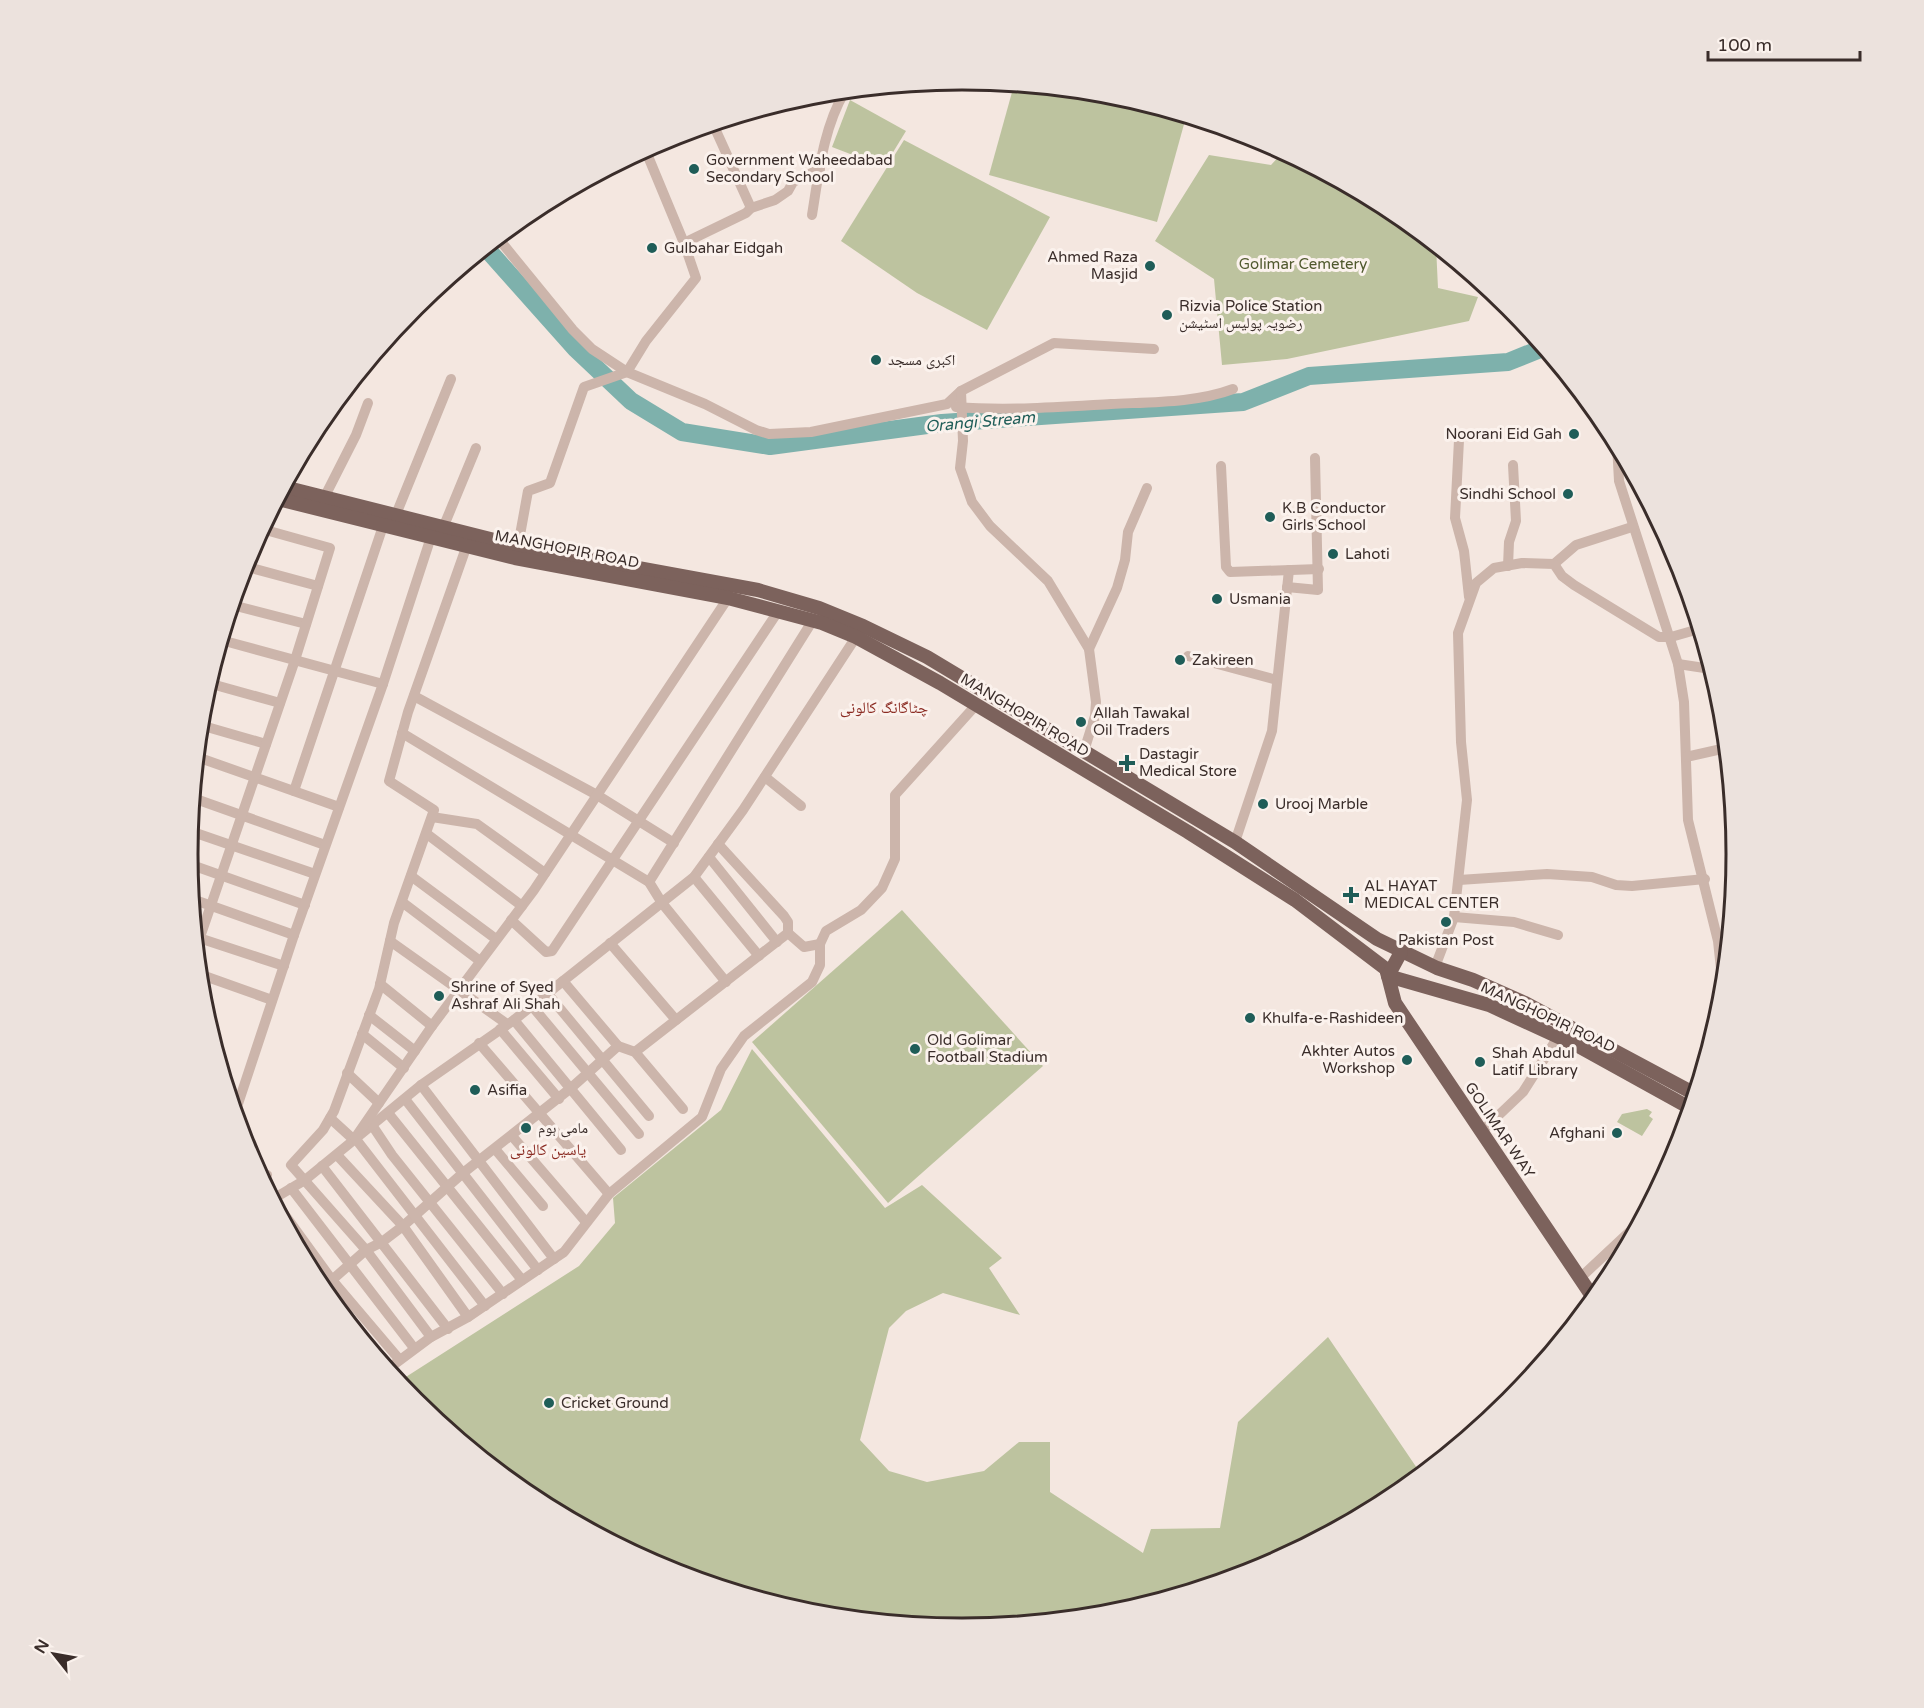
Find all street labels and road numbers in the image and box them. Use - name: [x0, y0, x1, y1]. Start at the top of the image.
- street label: MANGHOPIR ROAD: [493, 526, 641, 572]
- street label: MANGHOPIR ROAD: [958, 670, 1092, 760]
- street label: MANGHOPIR ROAD: [1478, 978, 1618, 1056]
- street label: GOLIMAR WAY: [1461, 1079, 1539, 1182]

